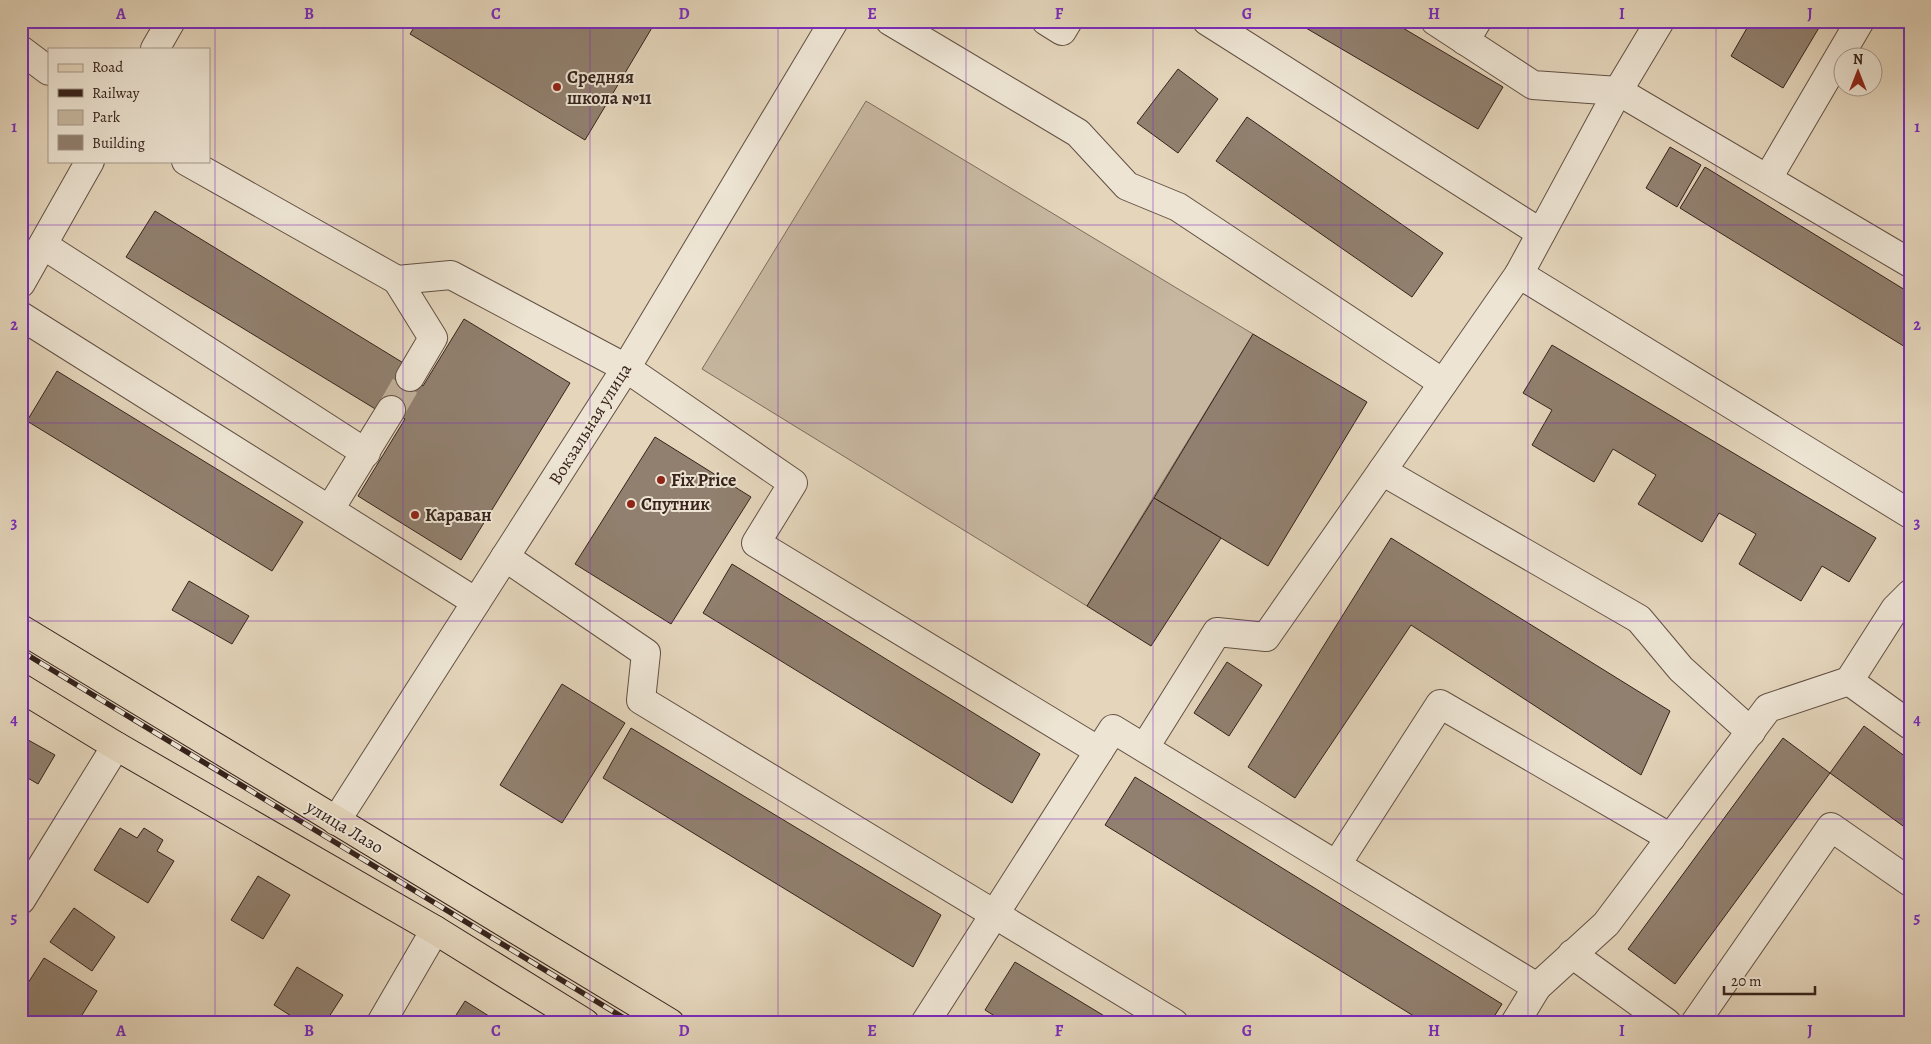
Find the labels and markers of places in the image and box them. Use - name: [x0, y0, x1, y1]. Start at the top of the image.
- place label: Средняя школа №11: [567, 65, 652, 110]
- marker: Средняя школа №11: [551, 81, 563, 93]
- place label: Fix Price: [671, 468, 736, 492]
- marker: Fix Price: [655, 474, 667, 486]
- place label: Спутник: [641, 492, 710, 516]
- marker: Спутник: [625, 498, 637, 510]
- place label: Караван: [425, 503, 492, 527]
- marker: Караван: [409, 509, 421, 521]

